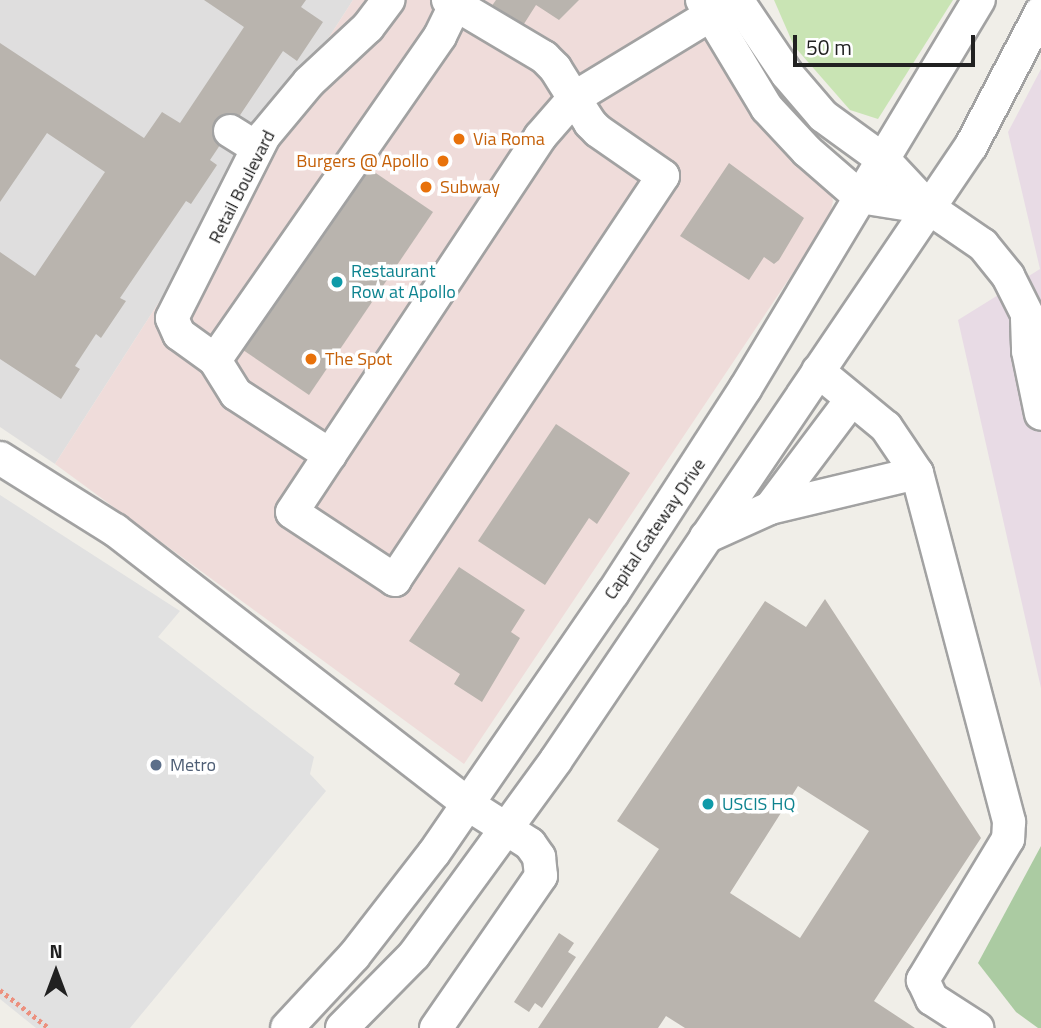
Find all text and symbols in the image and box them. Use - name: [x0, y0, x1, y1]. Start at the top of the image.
- scale bar: [796, 21, 978, 65]
- text: 50 m: [806, 31, 852, 63]
- street label: Retail Boulevard: [204, 127, 280, 247]
- place label: Via Roma: [473, 128, 545, 150]
- marker: Via Roma: [451, 131, 467, 147]
- place label: Burgers @ Apollo: [296, 150, 429, 172]
- marker: Burgers @ Apollo: [435, 153, 451, 169]
- place label: Subway: [440, 176, 500, 198]
- marker: Subway: [418, 179, 434, 195]
- place label: Restaurant Row at Apollo: [351, 261, 456, 304]
- marker: Restaurant Row at Apollo: [329, 274, 345, 290]
- place label: The Spot: [325, 348, 392, 370]
- marker: The Spot: [303, 351, 319, 367]
- street label: Capital Gateway Drive: [600, 454, 710, 604]
- place label: Metro: [170, 754, 216, 776]
- marker: Metro: [148, 757, 164, 773]
- place label: USCIS HQ: [722, 793, 795, 815]
- marker: USCIS HQ: [700, 796, 716, 812]
- text: N: [49, 936, 63, 965]
- north arrow: [21, 937, 91, 1007]

